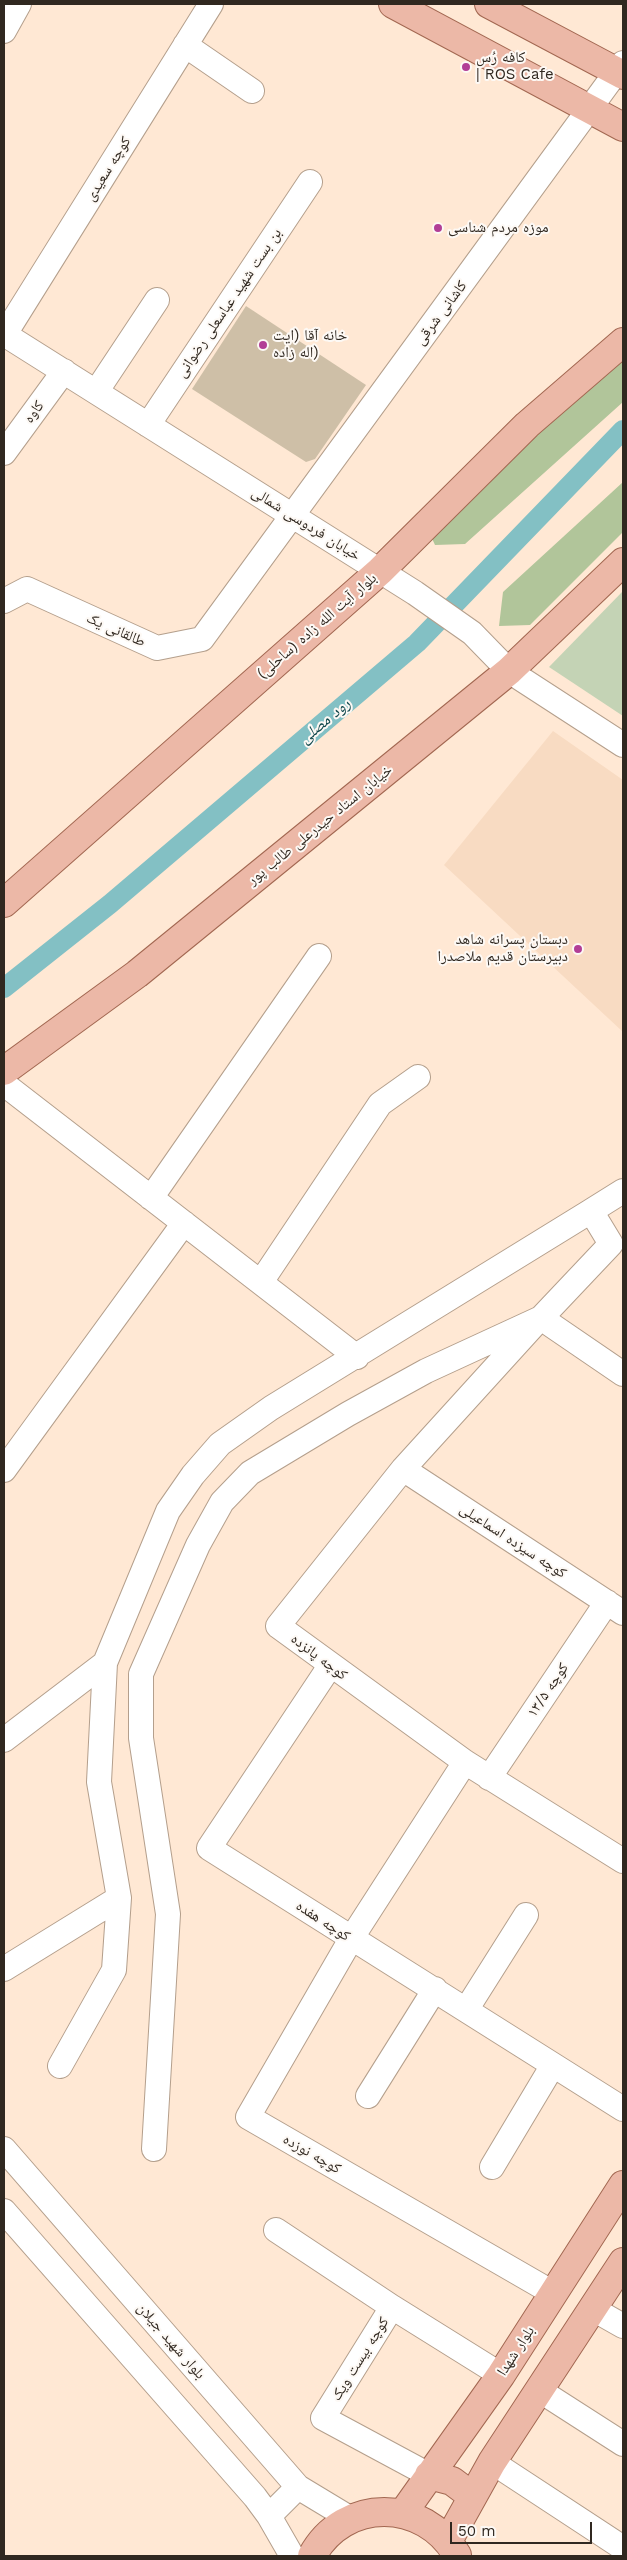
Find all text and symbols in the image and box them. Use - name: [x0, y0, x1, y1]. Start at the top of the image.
- place label: کافه رُس | ROS Cafe: [476, 49, 554, 84]
- marker: کافه رُس | ROS Cafe: [460, 61, 472, 73]
- street label: کوچه سعیدی: [81, 133, 135, 205]
- place label: موزه مردم شناسی: [448, 219, 549, 237]
- marker: موزه مردم شناسی: [432, 222, 444, 234]
- street label: بن بست شهید عباسعلی رضوانی: [172, 225, 286, 381]
- street label: کاشانی شرقی: [411, 277, 471, 349]
- place label: خانه آقا (ایت اله زاده): [273, 327, 347, 362]
- marker: خانه آقا (ایت اله زاده): [257, 339, 269, 351]
- street label: کاوه: [20, 397, 48, 427]
- street label: خیابان فردوسی شمالی: [248, 483, 364, 565]
- street label: بلوار آیت الله زاده (ساحلی): [254, 569, 380, 683]
- street label: طالقانی یک: [84, 609, 148, 651]
- water label: رود مصلی: [296, 694, 354, 748]
- street label: خیابان استاد حیدرعلی طالب پور: [244, 761, 396, 889]
- place label: دبستان پسرانه شاهد دبیرستان قدیم ملاصدرا: [437, 931, 568, 966]
- marker: دبستان پسرانه شاهد دبیرستان قدیم ملاصدرا: [572, 943, 584, 955]
- street label: کوچه سیزده اسماعیلی: [456, 1500, 570, 1582]
- street label: کوچه پانزده: [287, 1630, 351, 1684]
- street label: کوچه ۱۳/۵: [523, 1659, 573, 1721]
- street label: کوچه هفده: [292, 1897, 354, 1945]
- street label: کوچه نوزده: [280, 2130, 344, 2178]
- street label: بلوار شهید جیلان: [133, 2299, 209, 2383]
- street label: کوچه بیست ویک: [327, 2314, 393, 2404]
- street label: بلوار شهدا: [493, 2323, 539, 2379]
- scale bar: [452, 2512, 594, 2544]
- text: 50 m: [458, 2522, 495, 2540]

